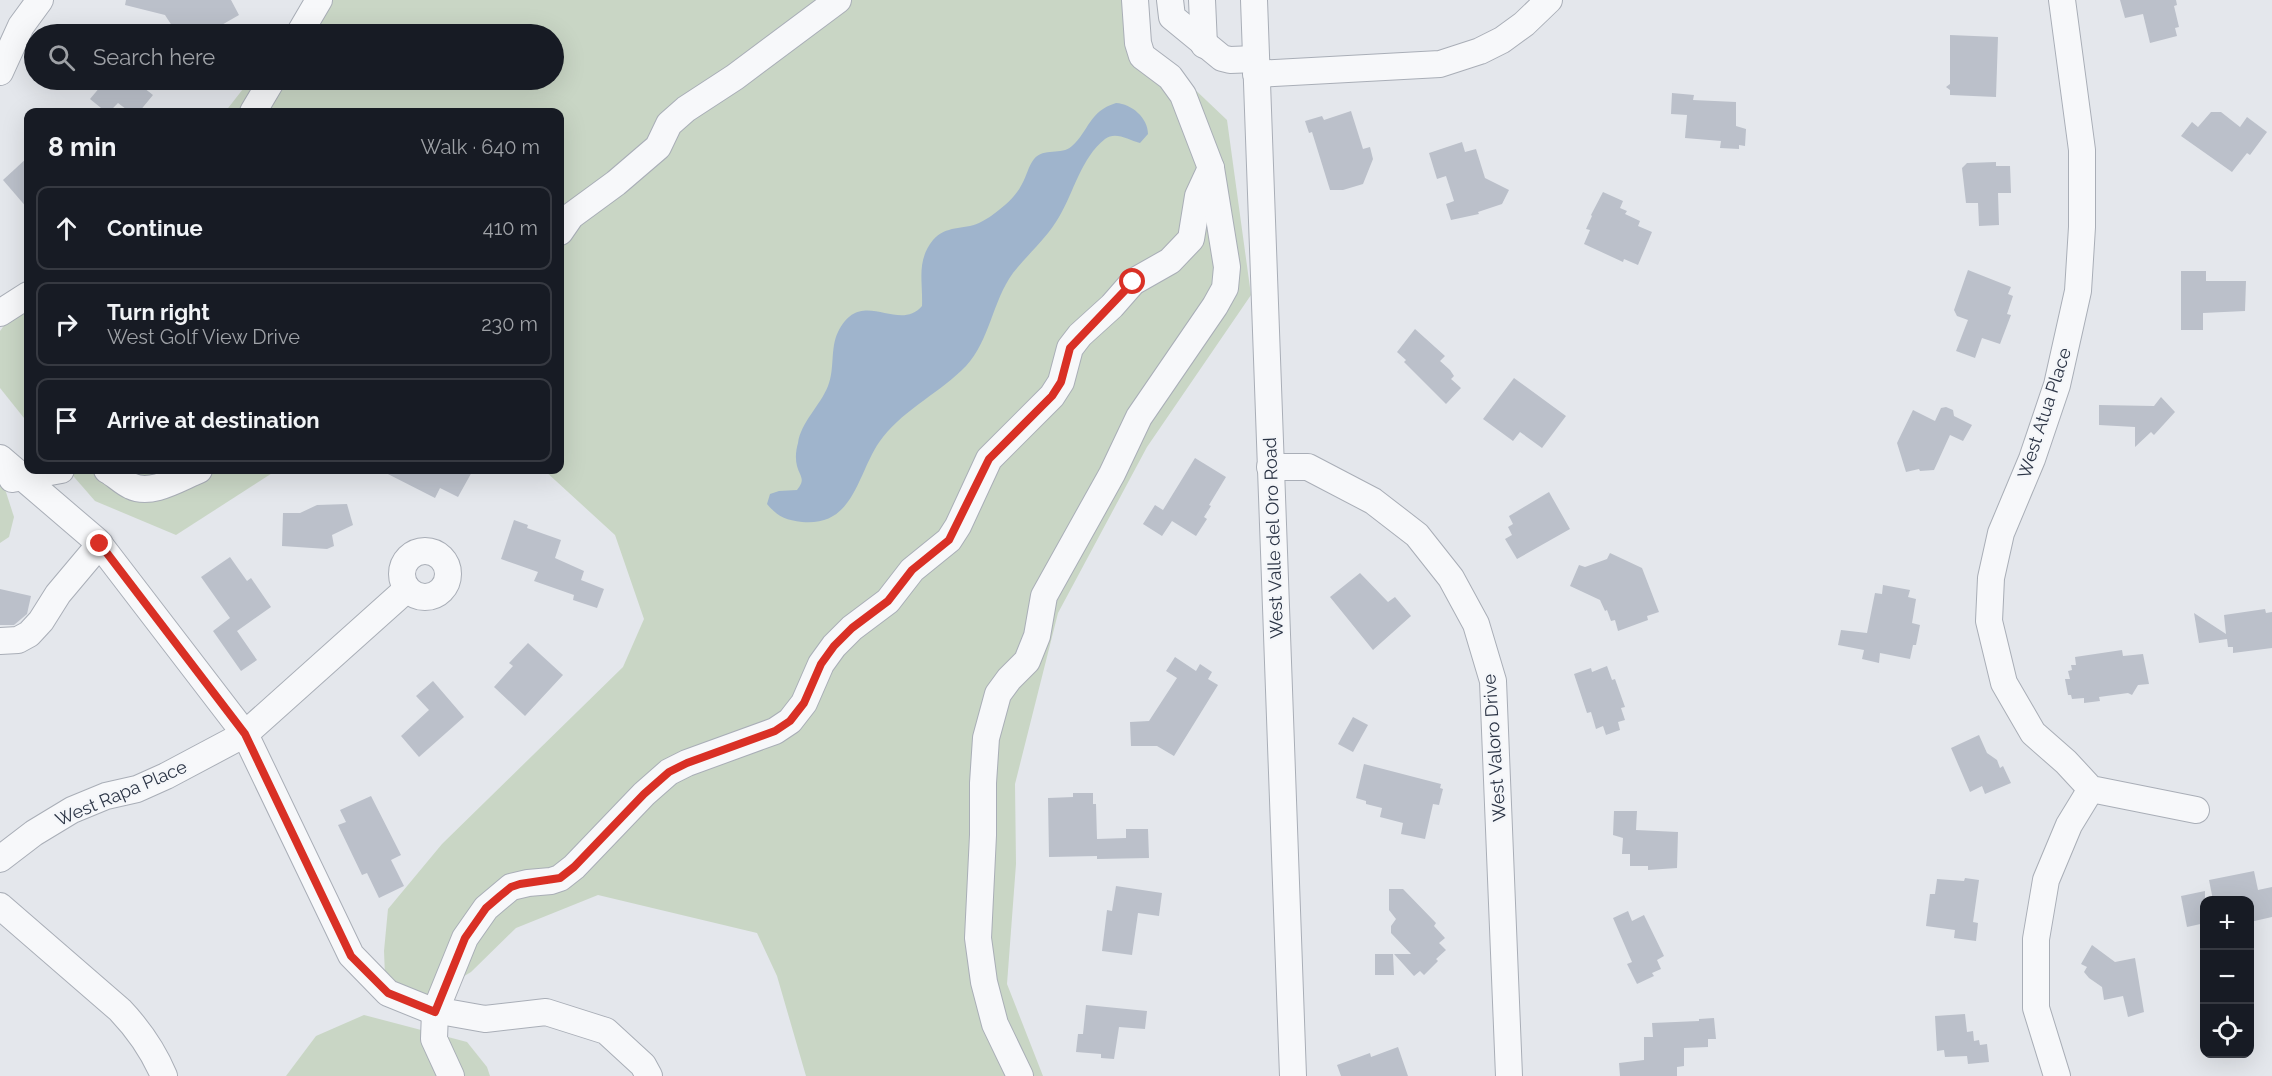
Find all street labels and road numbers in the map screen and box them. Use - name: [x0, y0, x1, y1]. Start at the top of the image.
- street label: West Atua Place: [2013, 345, 2075, 481]
- street label: West Valle del Oro Road: [1259, 437, 1287, 639]
- street label: West Valoro Drive: [1478, 673, 1510, 822]
- street label: West Rapa Place: [52, 756, 190, 830]

